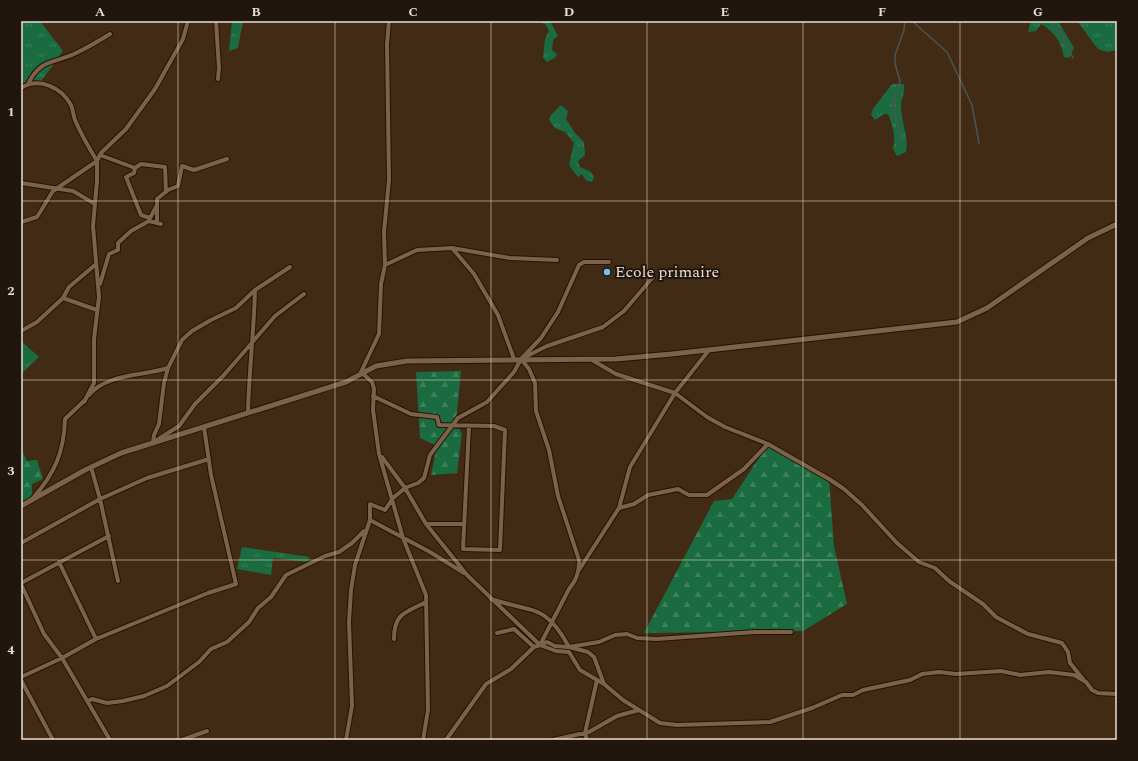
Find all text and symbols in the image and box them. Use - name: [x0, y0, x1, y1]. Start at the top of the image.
- text: A: [95, 2, 105, 22]
- text: B: [251, 2, 261, 22]
- text: C: [408, 2, 418, 22]
- text: D: [564, 2, 574, 22]
- text: E: [721, 2, 730, 22]
- text: F: [878, 2, 886, 22]
- text: G: [1033, 2, 1043, 22]
- text: 1: [7, 102, 15, 122]
- place label: Ecole primaire: [615, 260, 719, 284]
- marker: Ecole primaire: [602, 267, 612, 277]
- text: 2: [7, 281, 15, 301]
- text: 3: [7, 461, 15, 481]
- text: 4: [7, 640, 15, 660]

